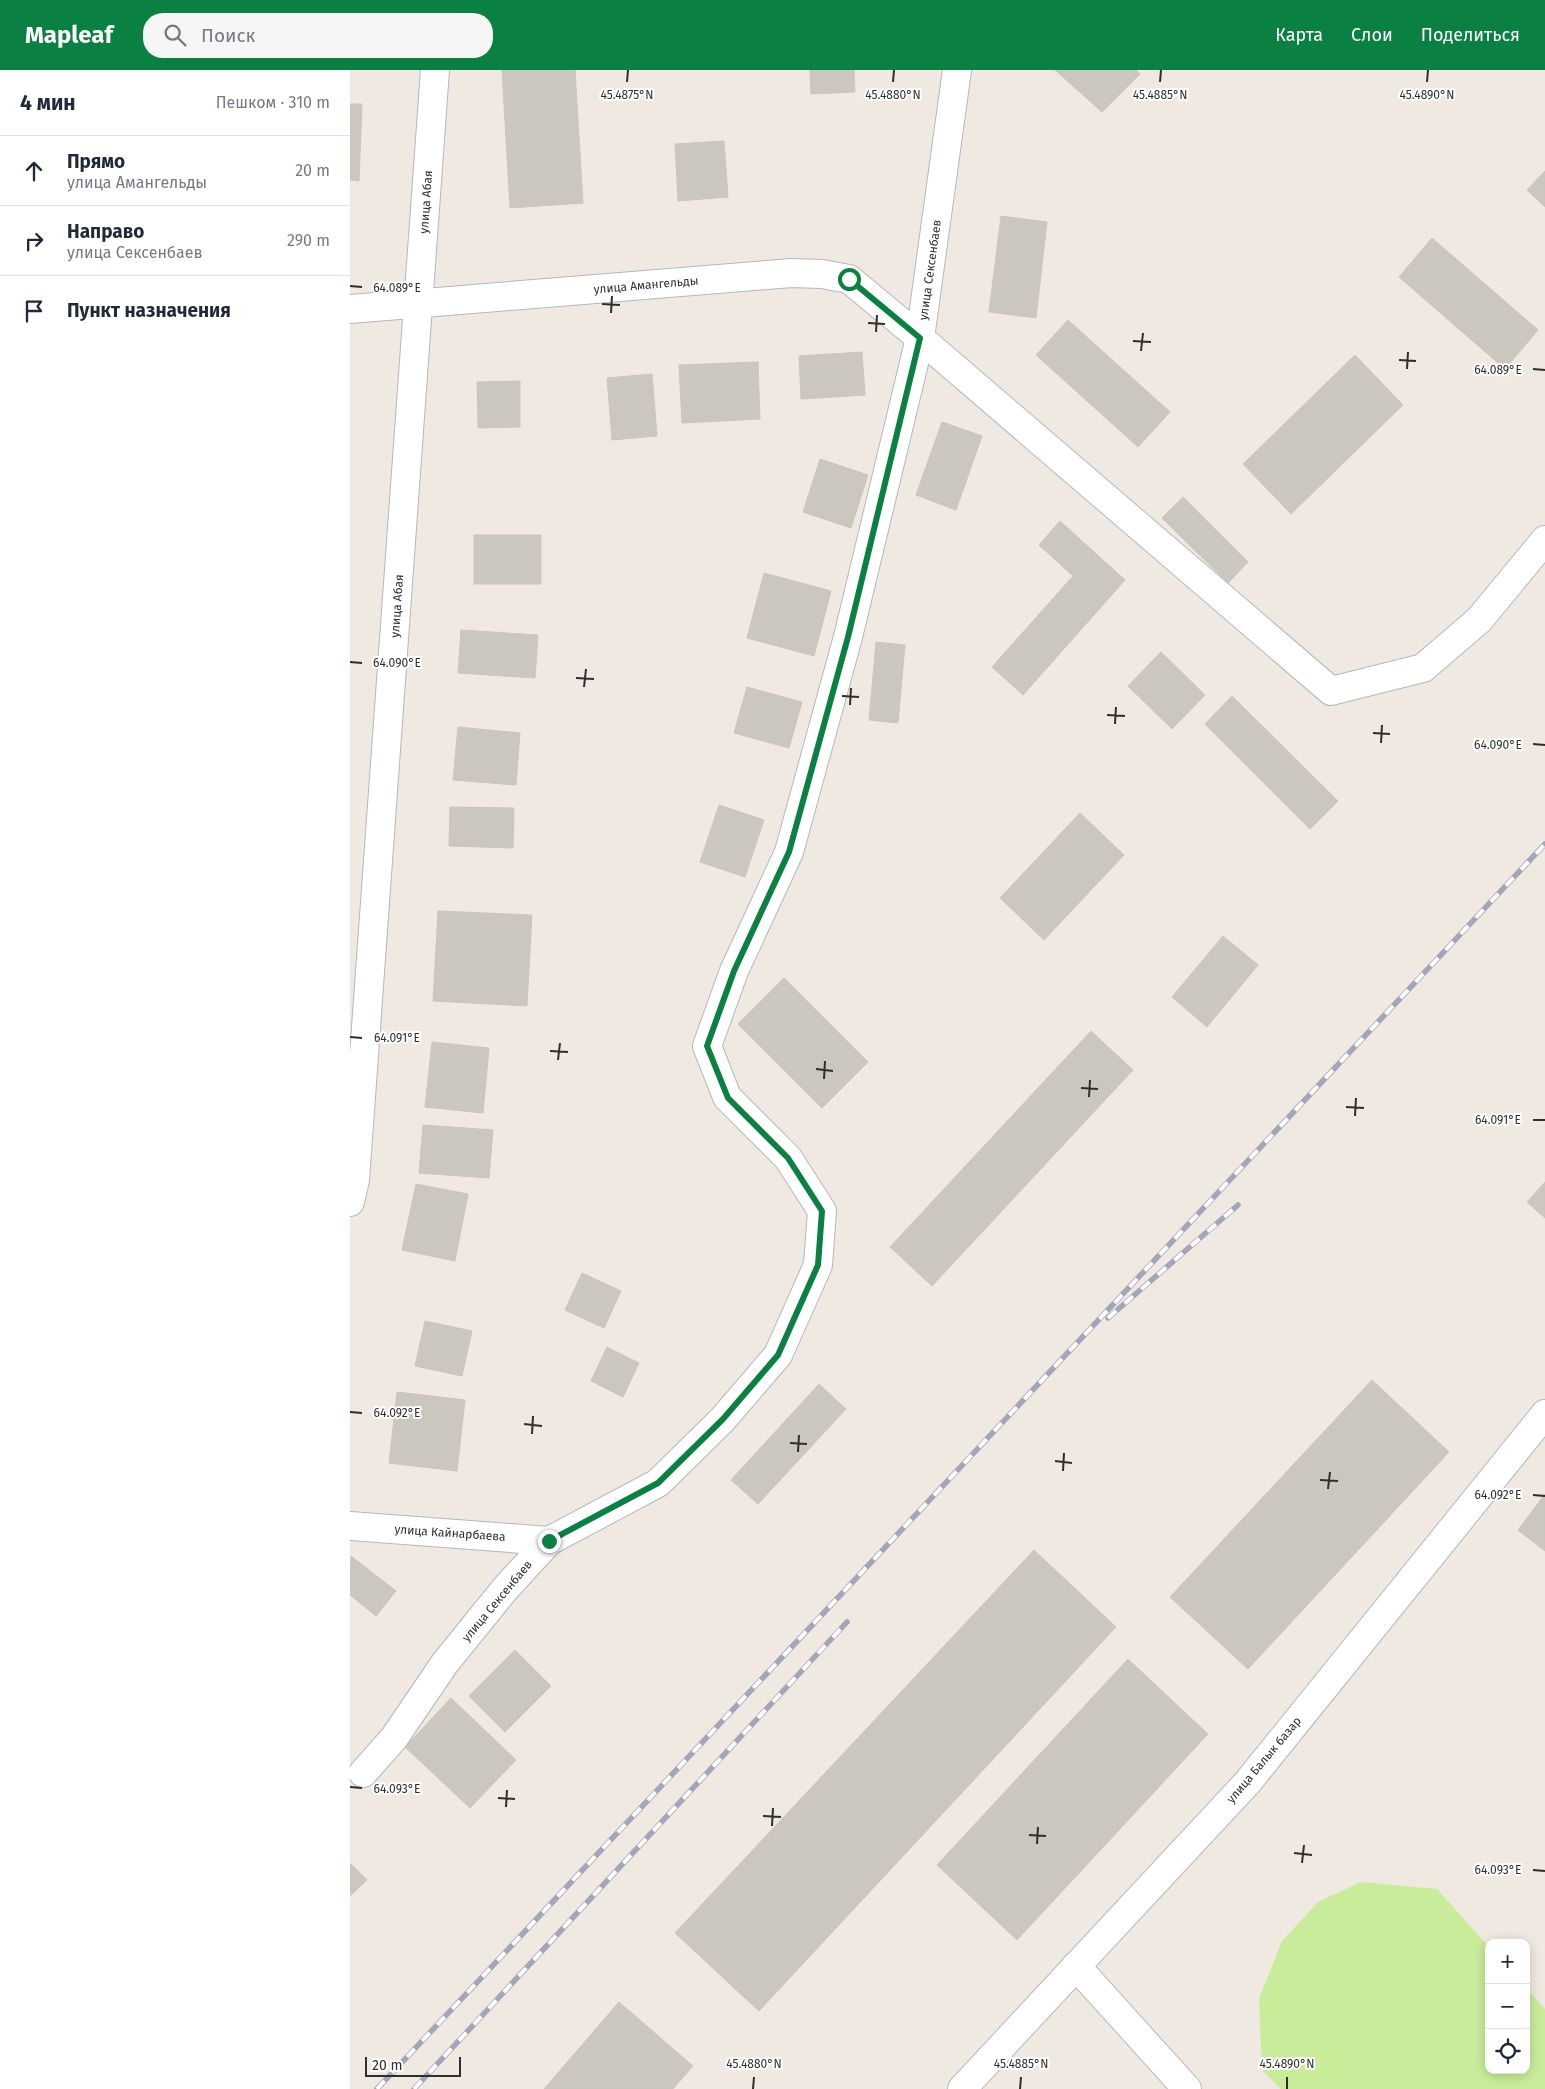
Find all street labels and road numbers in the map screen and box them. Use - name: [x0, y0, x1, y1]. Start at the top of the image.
- street label: улица Абая: [417, 170, 435, 234]
- street label: улица Сексенбаев: [916, 219, 944, 321]
- street label: улица Амангельды: [593, 273, 699, 297]
- street label: улица Абая: [388, 574, 406, 638]
- street label: улица Кайнарбаева: [394, 1522, 506, 1544]
- street label: улица Сексенбаев: [459, 1557, 535, 1644]
- street label: улица Балык базар: [1224, 1714, 1304, 1806]

